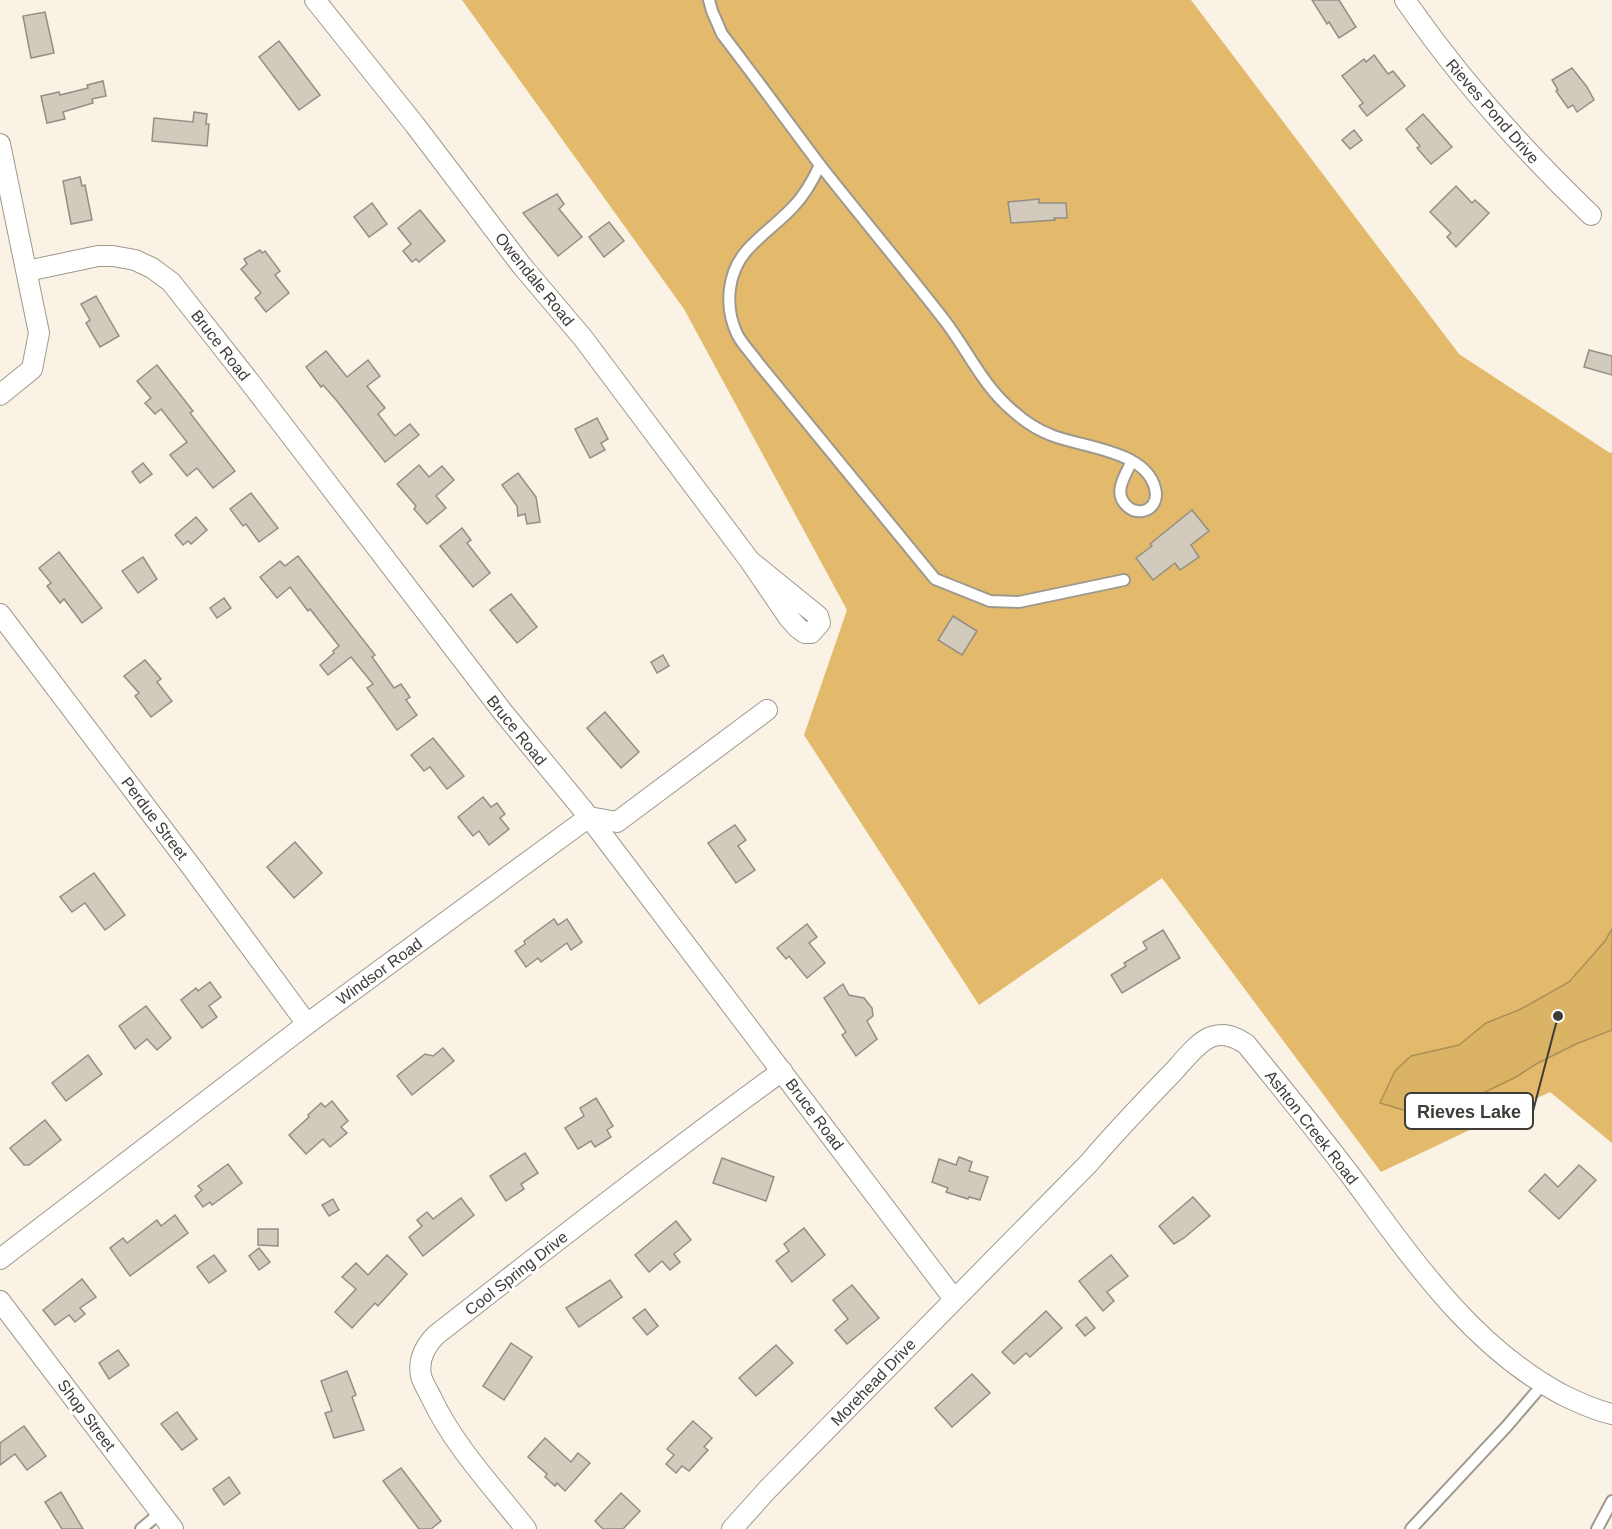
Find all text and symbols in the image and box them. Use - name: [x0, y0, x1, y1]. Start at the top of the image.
- street label: Rieves Pond Drive: [1443, 56, 1543, 167]
- street label: Owendale Road: [492, 229, 577, 329]
- street label: Bruce Road: [188, 307, 253, 384]
- street label: Bruce Road: [483, 692, 550, 768]
- street label: Perdue Street: [118, 774, 191, 863]
- street label: Windsor Road: [333, 935, 425, 1008]
- street label: Ashton Creek Road: [1262, 1067, 1361, 1188]
- street label: Bruce Road: [782, 1075, 847, 1153]
- callout: Rieves Lake: [1405, 1093, 1533, 1129]
- text: Rieves Lake: [1417, 1102, 1521, 1122]
- street label: Cool Spring Drive: [462, 1228, 571, 1319]
- street label: Morehead Drive: [828, 1335, 919, 1429]
- street label: Shop Street: [54, 1376, 119, 1455]

